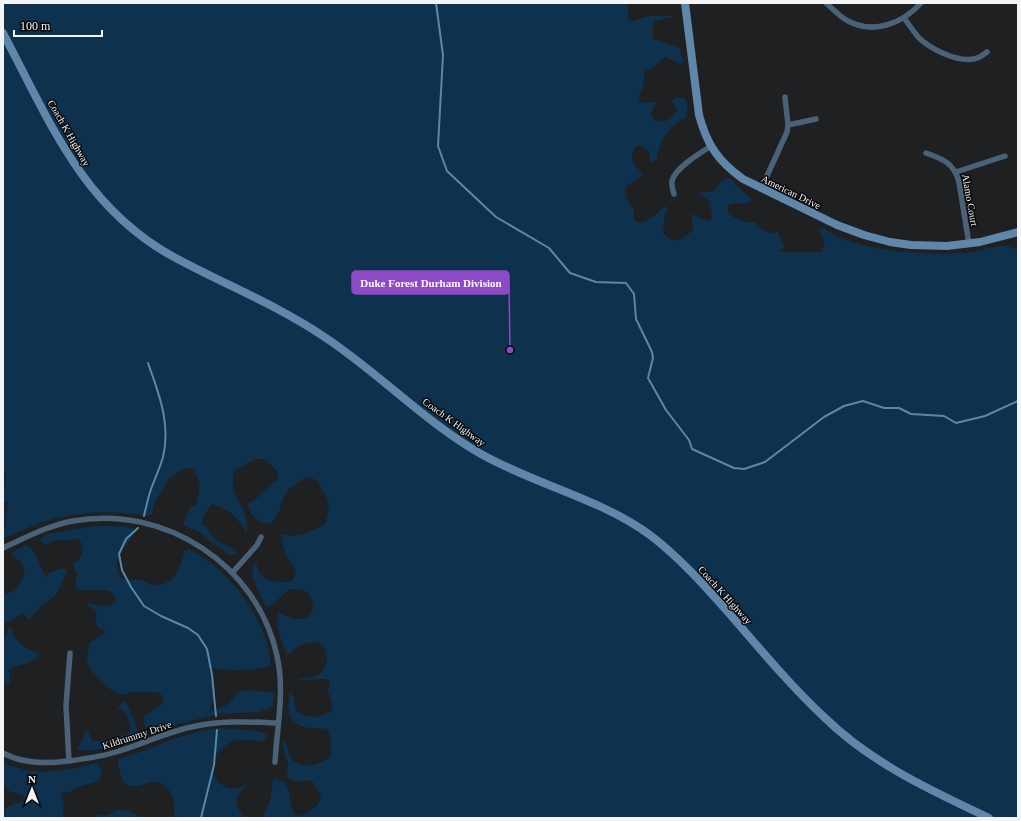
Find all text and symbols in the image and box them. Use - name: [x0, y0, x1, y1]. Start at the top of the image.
- scale bar: [14, 12, 102, 38]
- text: 100 m: [20, 19, 51, 33]
- street label: Coach K Highway: [46, 98, 92, 168]
- street label: American Drive: [760, 173, 823, 211]
- street label: Alamo Court: [960, 173, 980, 227]
- callout: Duke Forest Durham Division: [352, 271, 509, 294]
- text: Duke Forest Durham Division: [360, 277, 502, 289]
- street label: Coach K Highway: [421, 396, 487, 448]
- street label: Coach K Highway: [696, 564, 754, 626]
- street label: Kildrummy Drive: [101, 718, 173, 751]
- north arrow: [12, 769, 52, 809]
- text: N: [28, 773, 36, 785]

